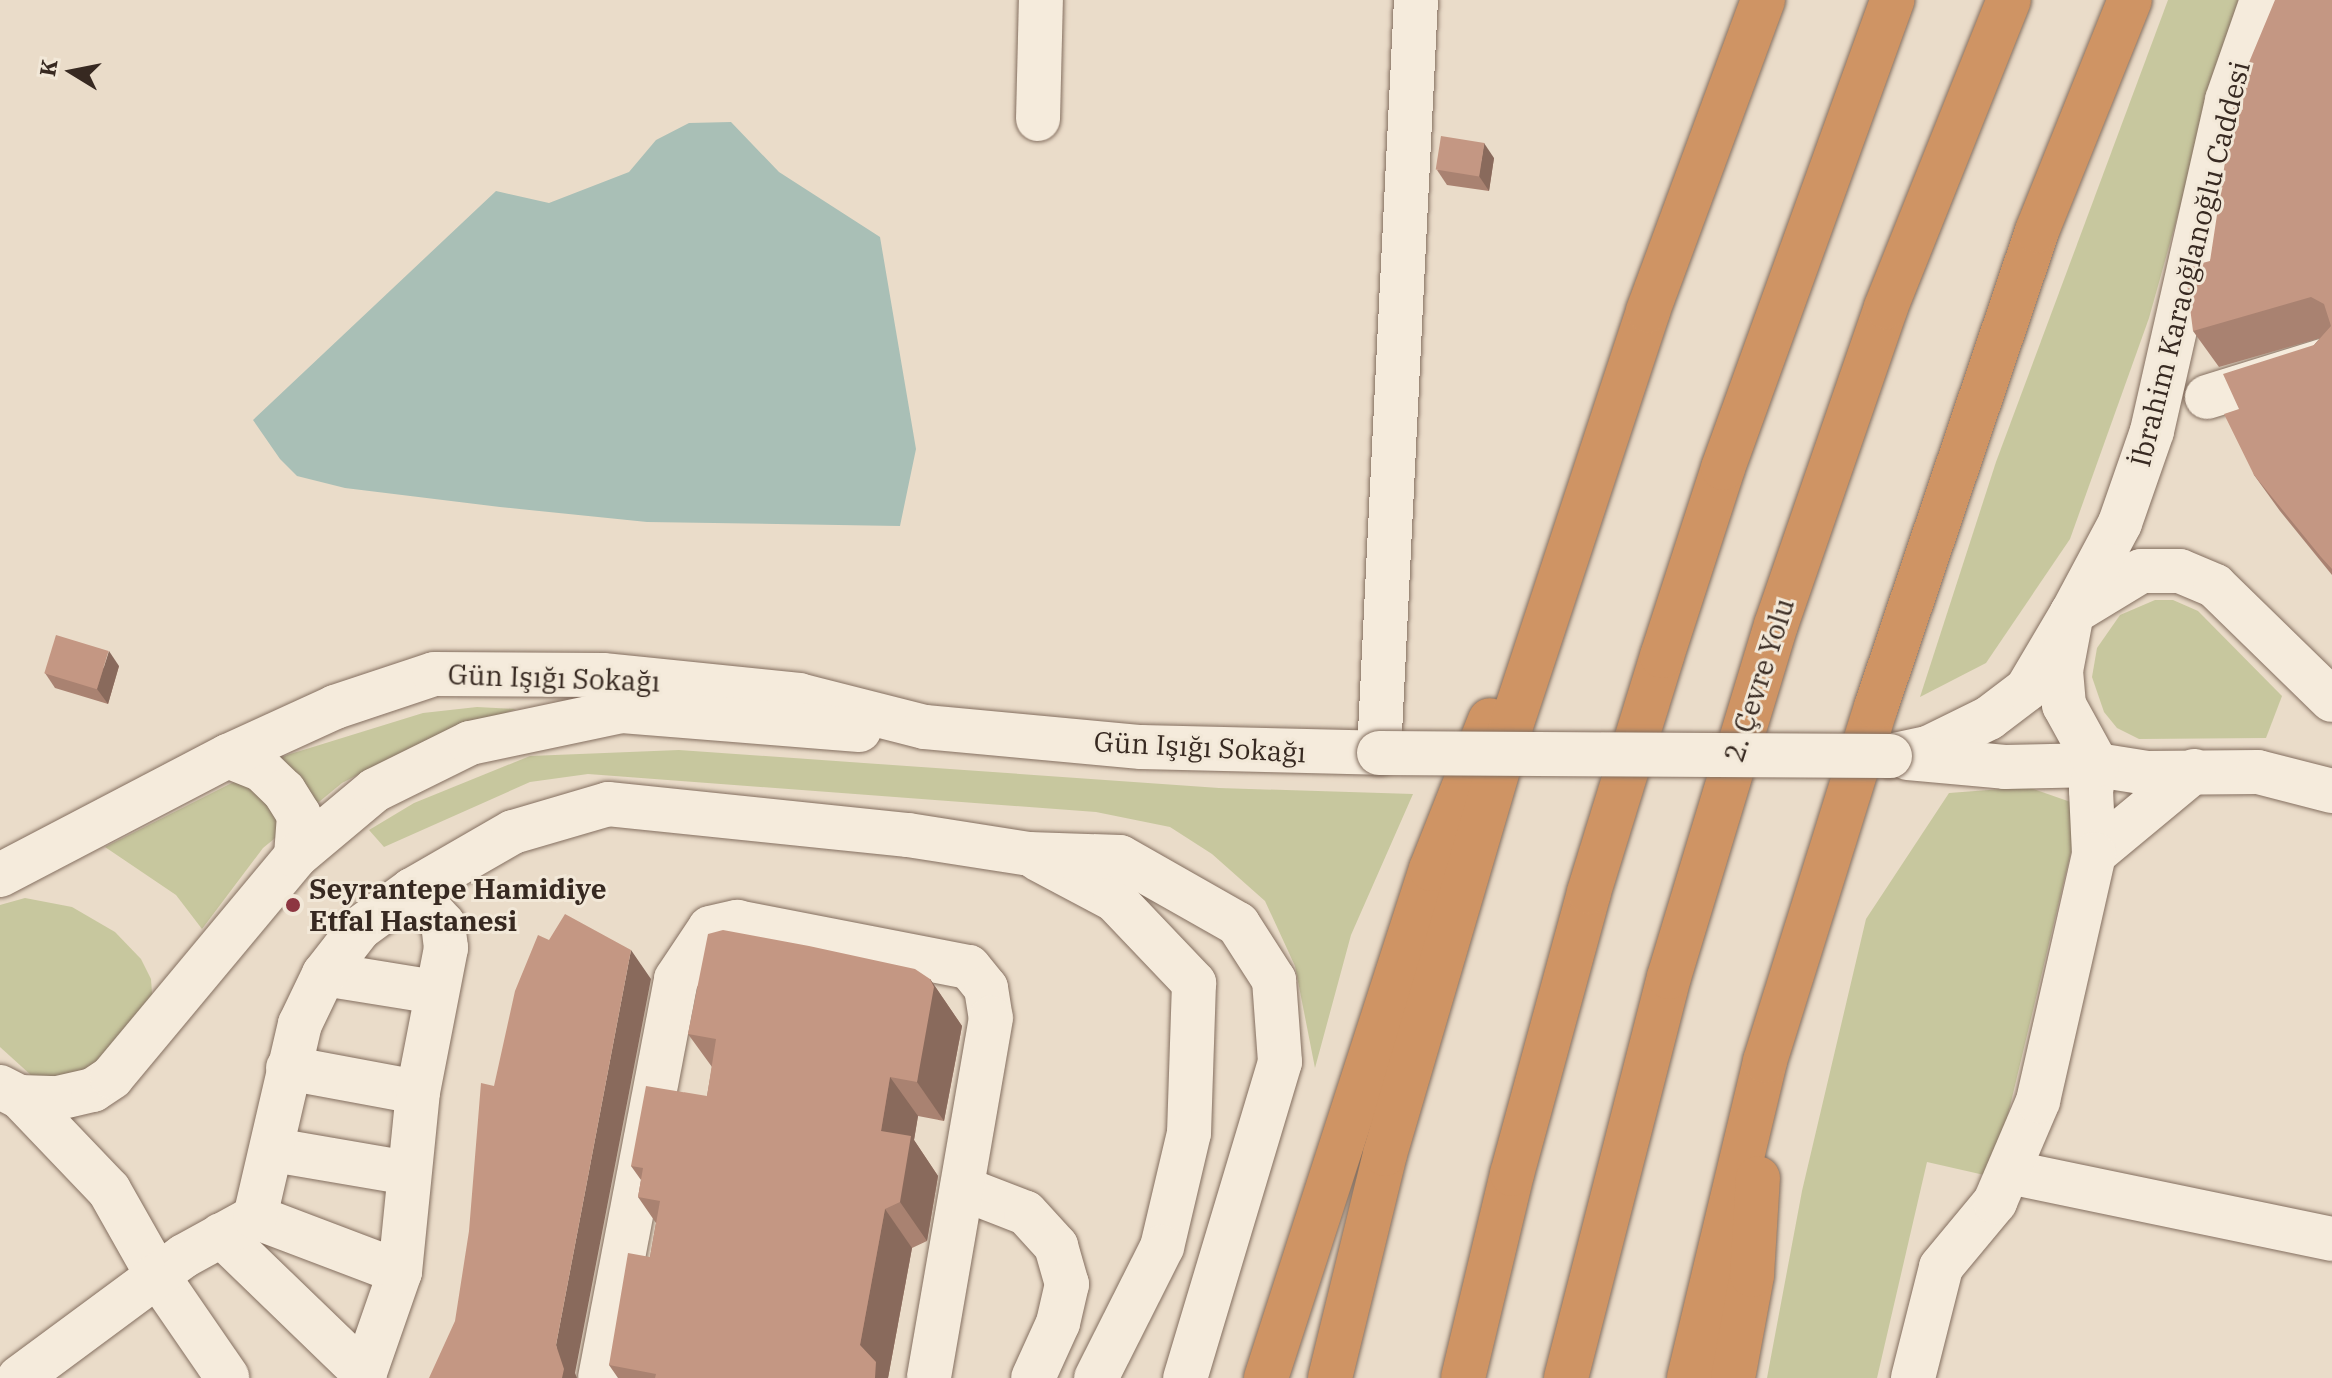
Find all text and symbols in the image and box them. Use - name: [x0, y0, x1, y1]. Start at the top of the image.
- north arrow: [32, 32, 112, 112]
- text: K: [32, 57, 64, 79]
- street label: İbrahim Karaoğlanoğlu Caddesi: [2123, 58, 2257, 470]
- street label: 2. Çevre Yolu: [1717, 594, 1801, 766]
- street label: Gün Işığı Sokağı: [447, 658, 661, 698]
- street label: Gün Işığı Sokağı: [1093, 725, 1307, 769]
- place label: Seyrantepe Hamidiye Etfal Hastanesi: [309, 872, 606, 938]
- marker: Seyrantepe Hamidiye Etfal Hastanesi: [284, 896, 302, 914]

